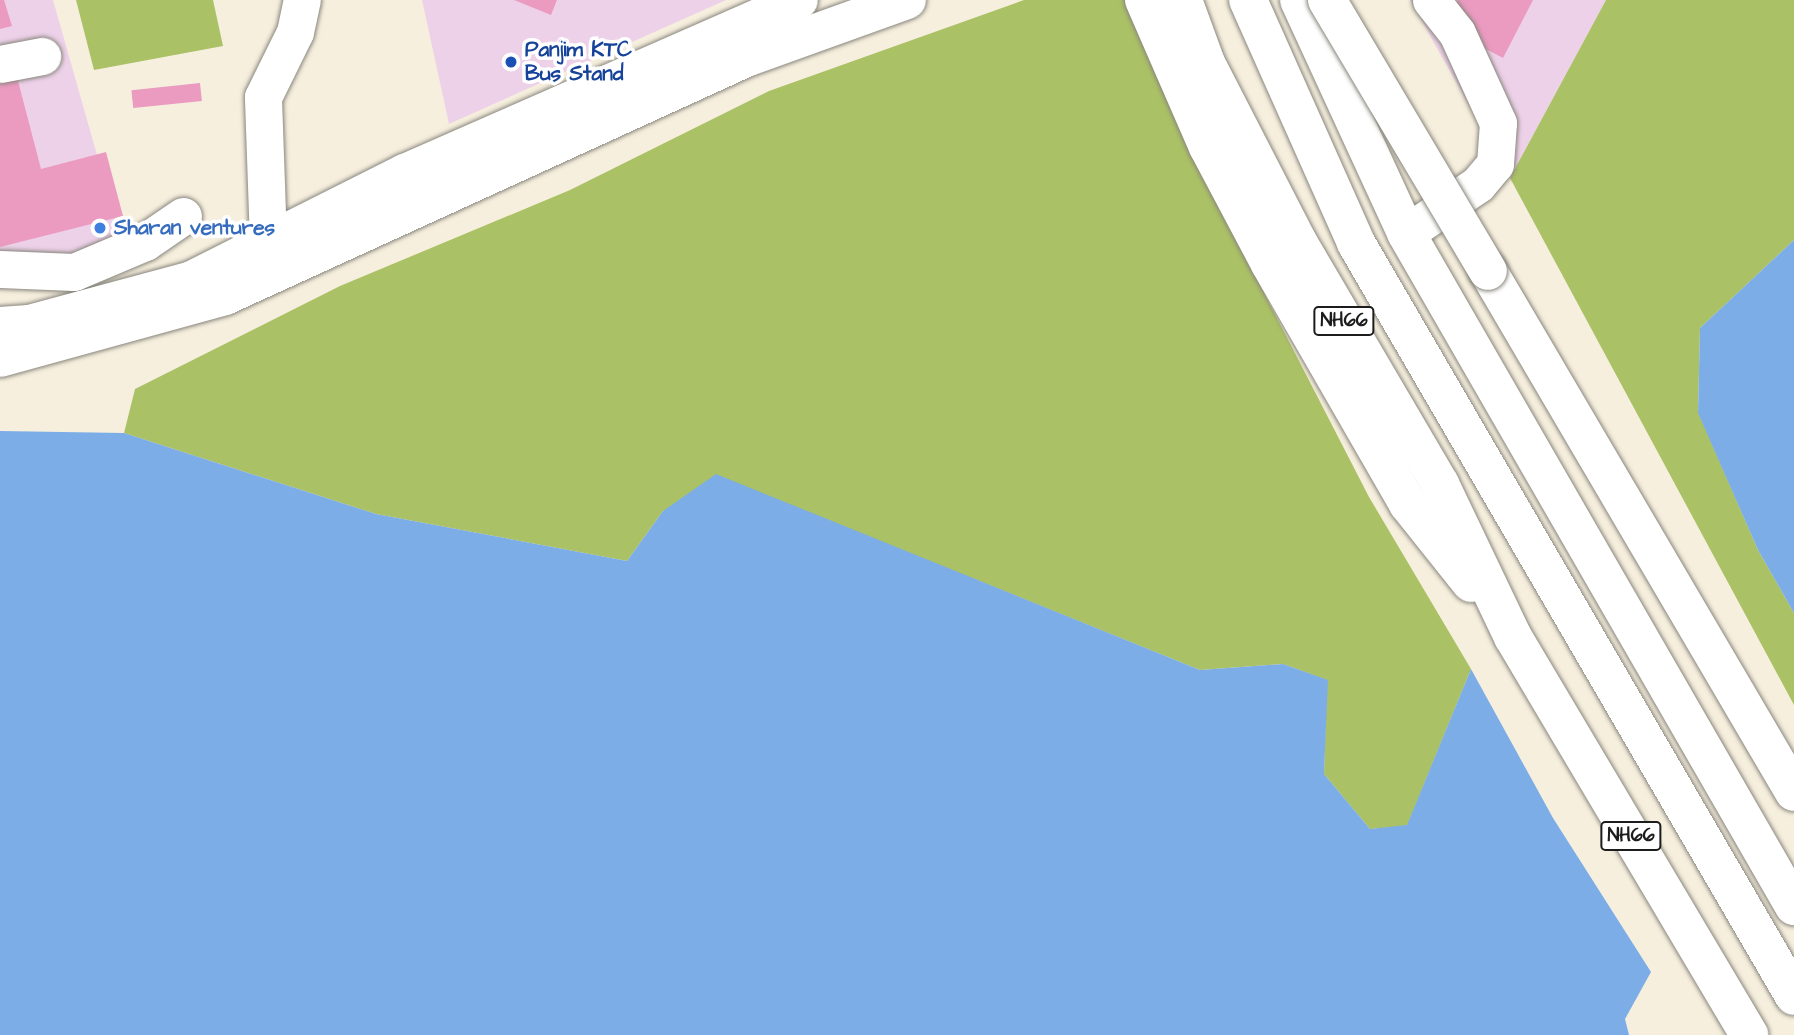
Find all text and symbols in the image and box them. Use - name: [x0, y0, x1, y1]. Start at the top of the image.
- place label: Panjim KTC Bus Stand: [525, 37, 632, 87]
- marker: Panjim KTC Bus Stand: [503, 54, 519, 70]
- place label: Sharan ventures: [114, 215, 275, 241]
- marker: Sharan ventures: [92, 220, 108, 236]
- road number: NH66: [1312, 306, 1376, 336]
- road number: NH66: [1600, 820, 1662, 852]

